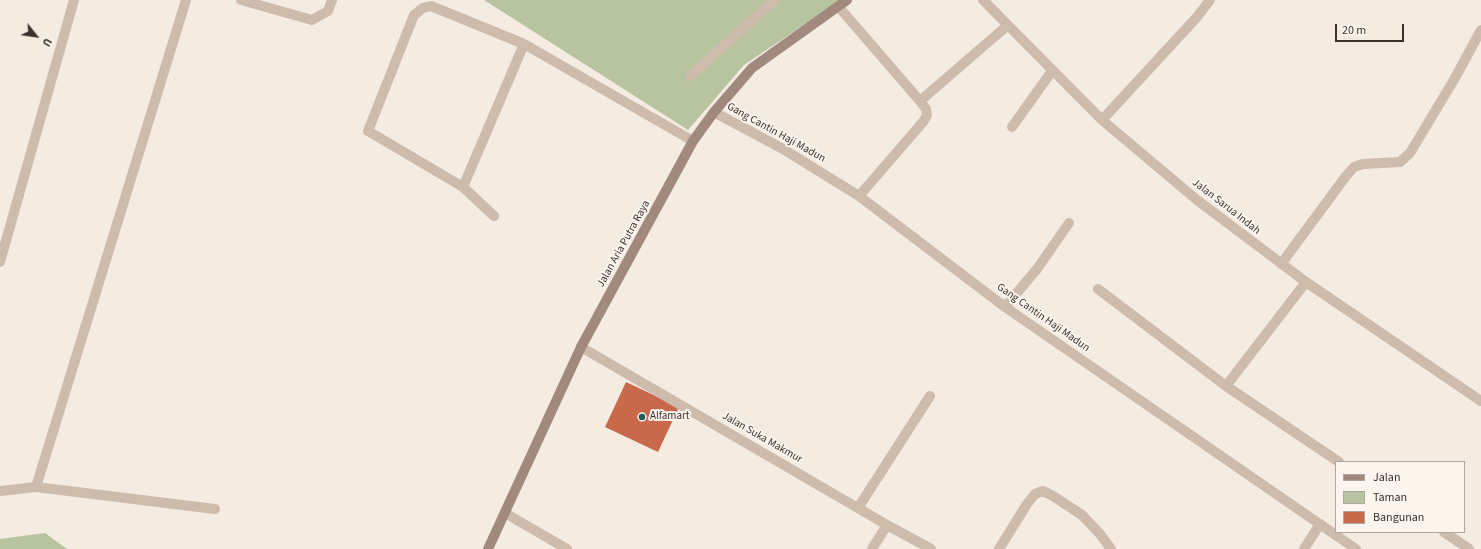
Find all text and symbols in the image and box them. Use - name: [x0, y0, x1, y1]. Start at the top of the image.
- north arrow: [16, 16, 56, 56]
- scale bar: [1337, 16, 1406, 42]
- text: 20 m: [1342, 22, 1366, 39]
- text: U: [39, 35, 55, 49]
- street label: Gang Cantin Haji Madun: [724, 100, 828, 166]
- street label: Jalan Sarua Indah: [1189, 176, 1263, 238]
- street label: Jalan Aria Putra Raya: [595, 198, 653, 290]
- street label: Gang Cantin Haji Madun: [994, 281, 1092, 355]
- place label: Alfamart: [650, 410, 690, 424]
- street label: Jalan Suka Makmur: [720, 410, 804, 466]
- marker: Alfamart: [637, 412, 647, 422]
- legend: [1335, 461, 1465, 533]
- text: Jalan: [1373, 469, 1400, 486]
- text: Taman: [1373, 489, 1407, 506]
- text: Bangunan: [1373, 509, 1424, 526]

